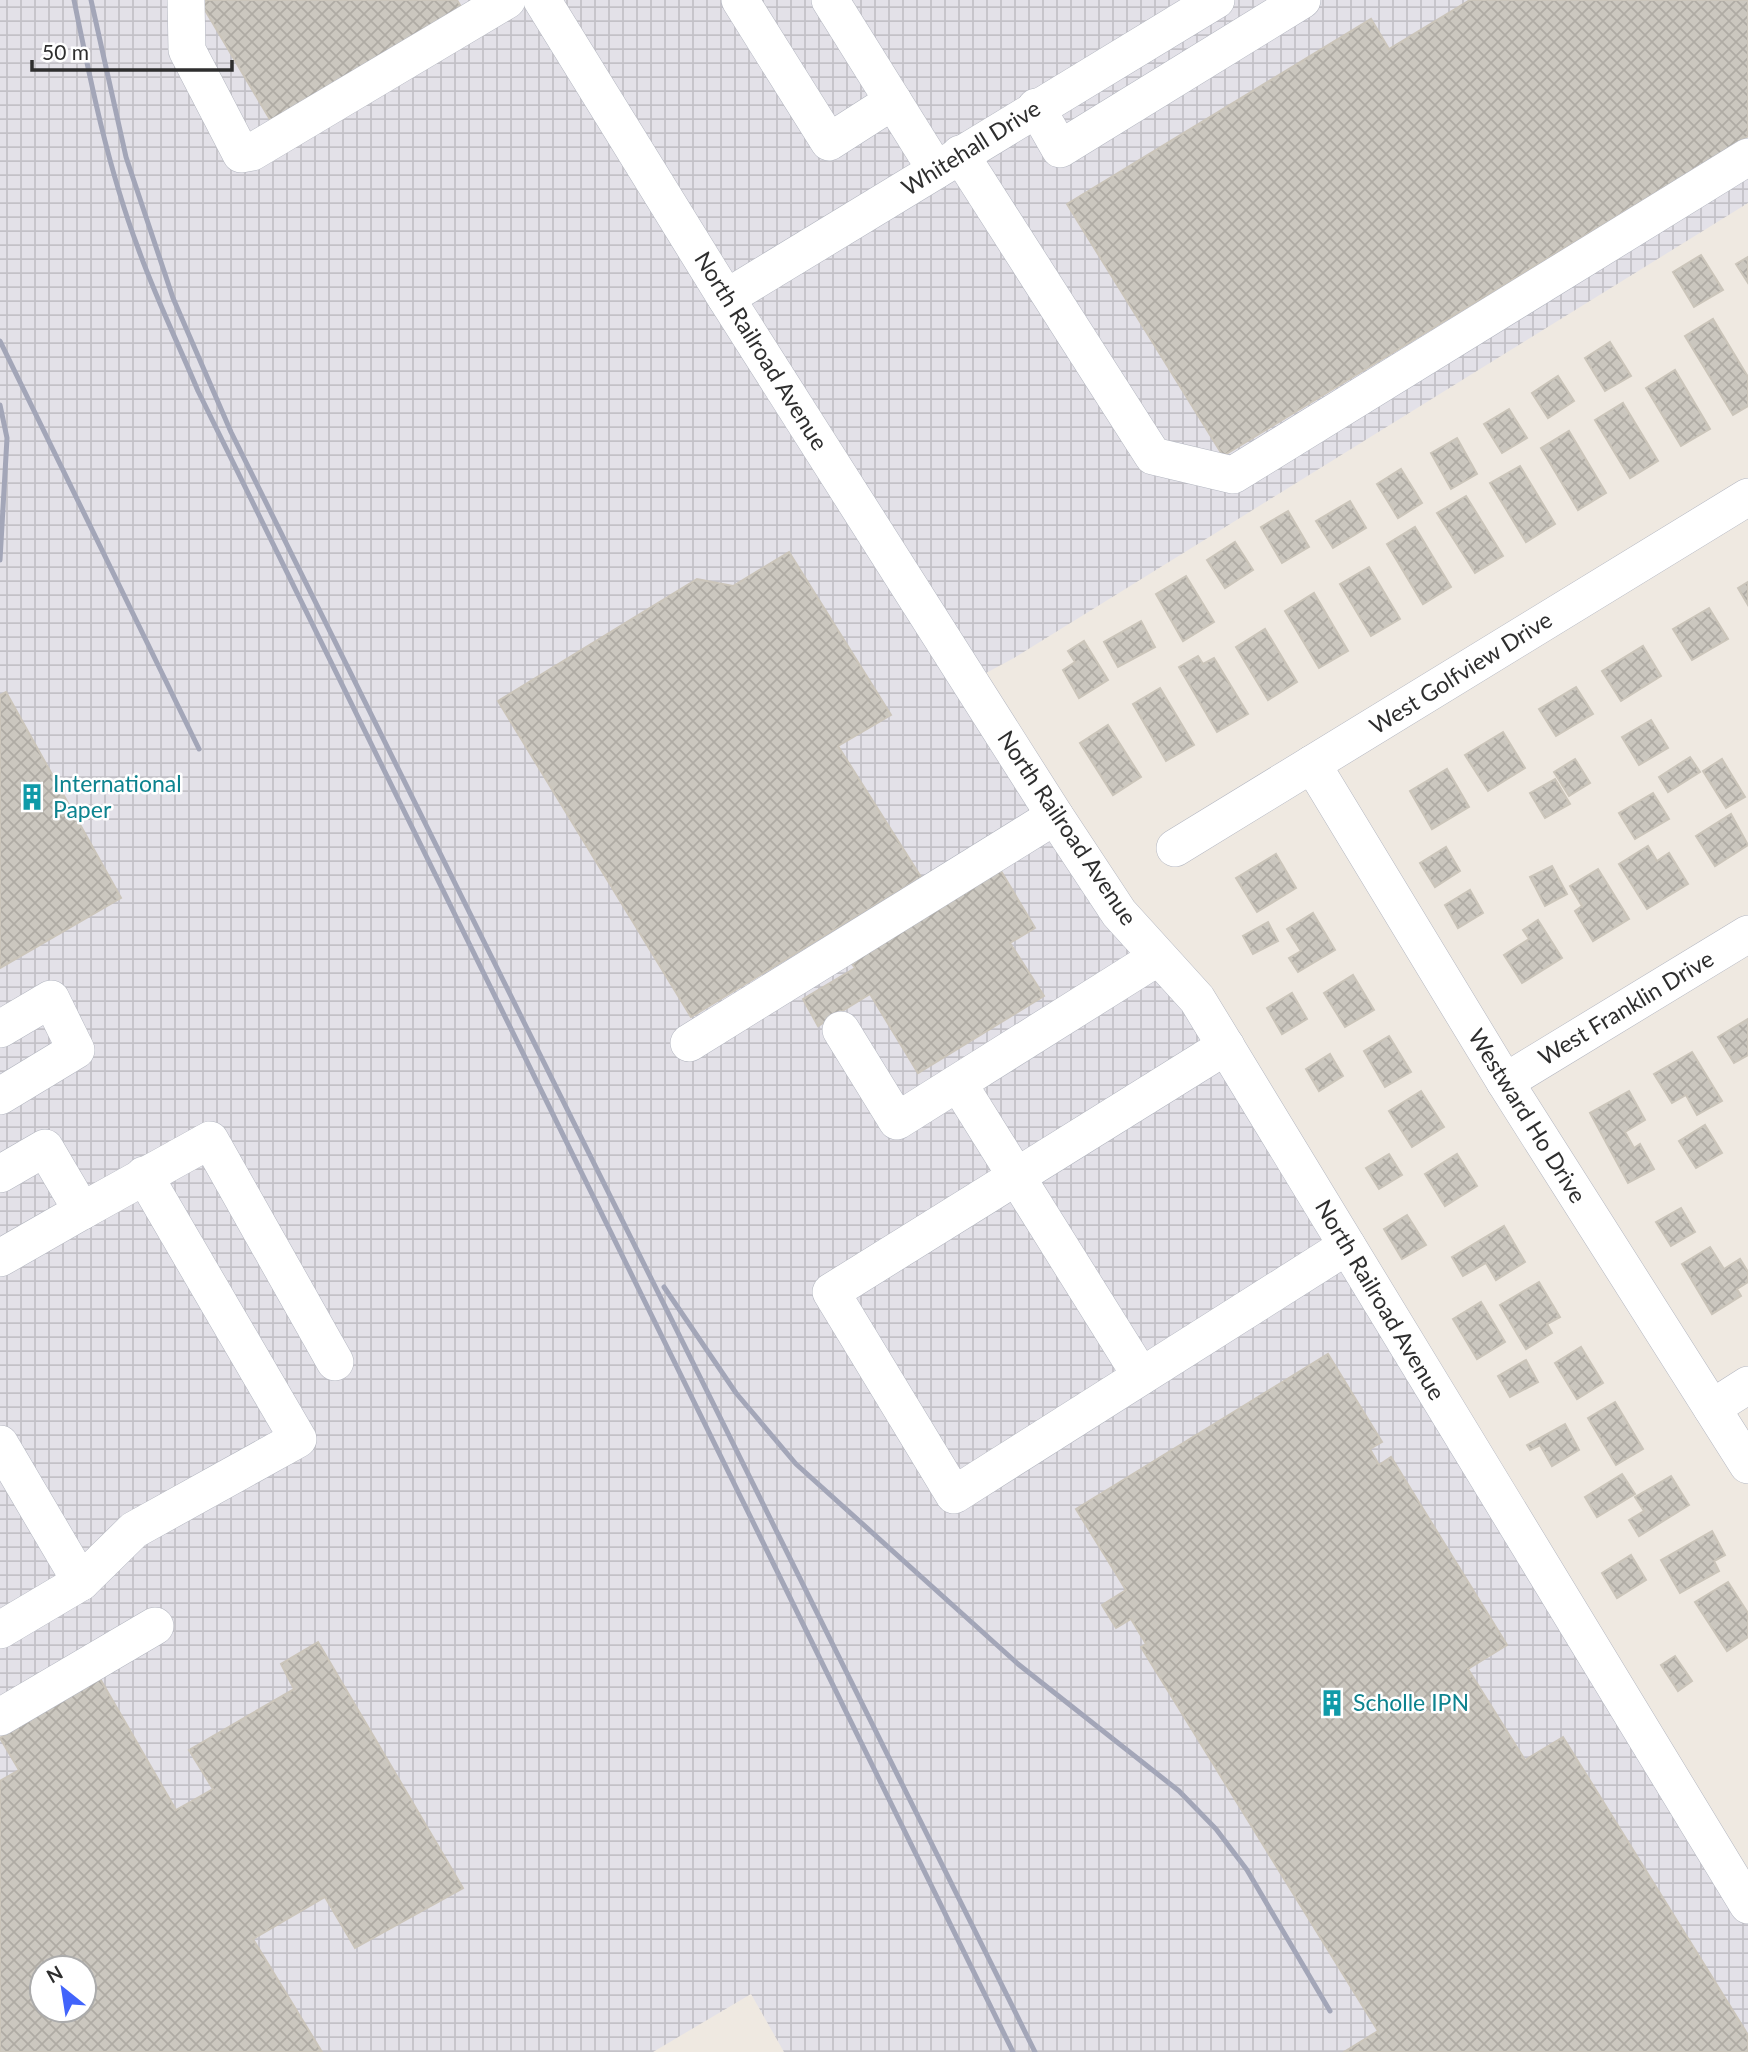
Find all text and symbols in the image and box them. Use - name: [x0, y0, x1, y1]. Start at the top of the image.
- scale bar: [32, 28, 231, 72]
- text: 50 m: [42, 39, 89, 64]
- street label: Whitehall Drive: [896, 93, 1045, 201]
- street label: North Railroad Avenue: [689, 246, 834, 455]
- street label: West Golfview Drive: [1364, 605, 1557, 740]
- street label: North Railroad Avenue: [992, 725, 1143, 930]
- place label: International Paper: [53, 769, 182, 823]
- building icon: International Paper: [17, 782, 47, 812]
- street label: West Franklin Drive: [1533, 944, 1718, 1070]
- street label: Westward Ho Drive: [1463, 1023, 1593, 1208]
- street label: North Railroad Avenue: [1310, 1194, 1452, 1405]
- building icon: Scholle IPN: [1317, 1688, 1347, 1718]
- place label: Scholle IPN: [1353, 1688, 1469, 1716]
- north arrow: [28, 1954, 98, 2024]
- text: N: [42, 1960, 66, 1987]

